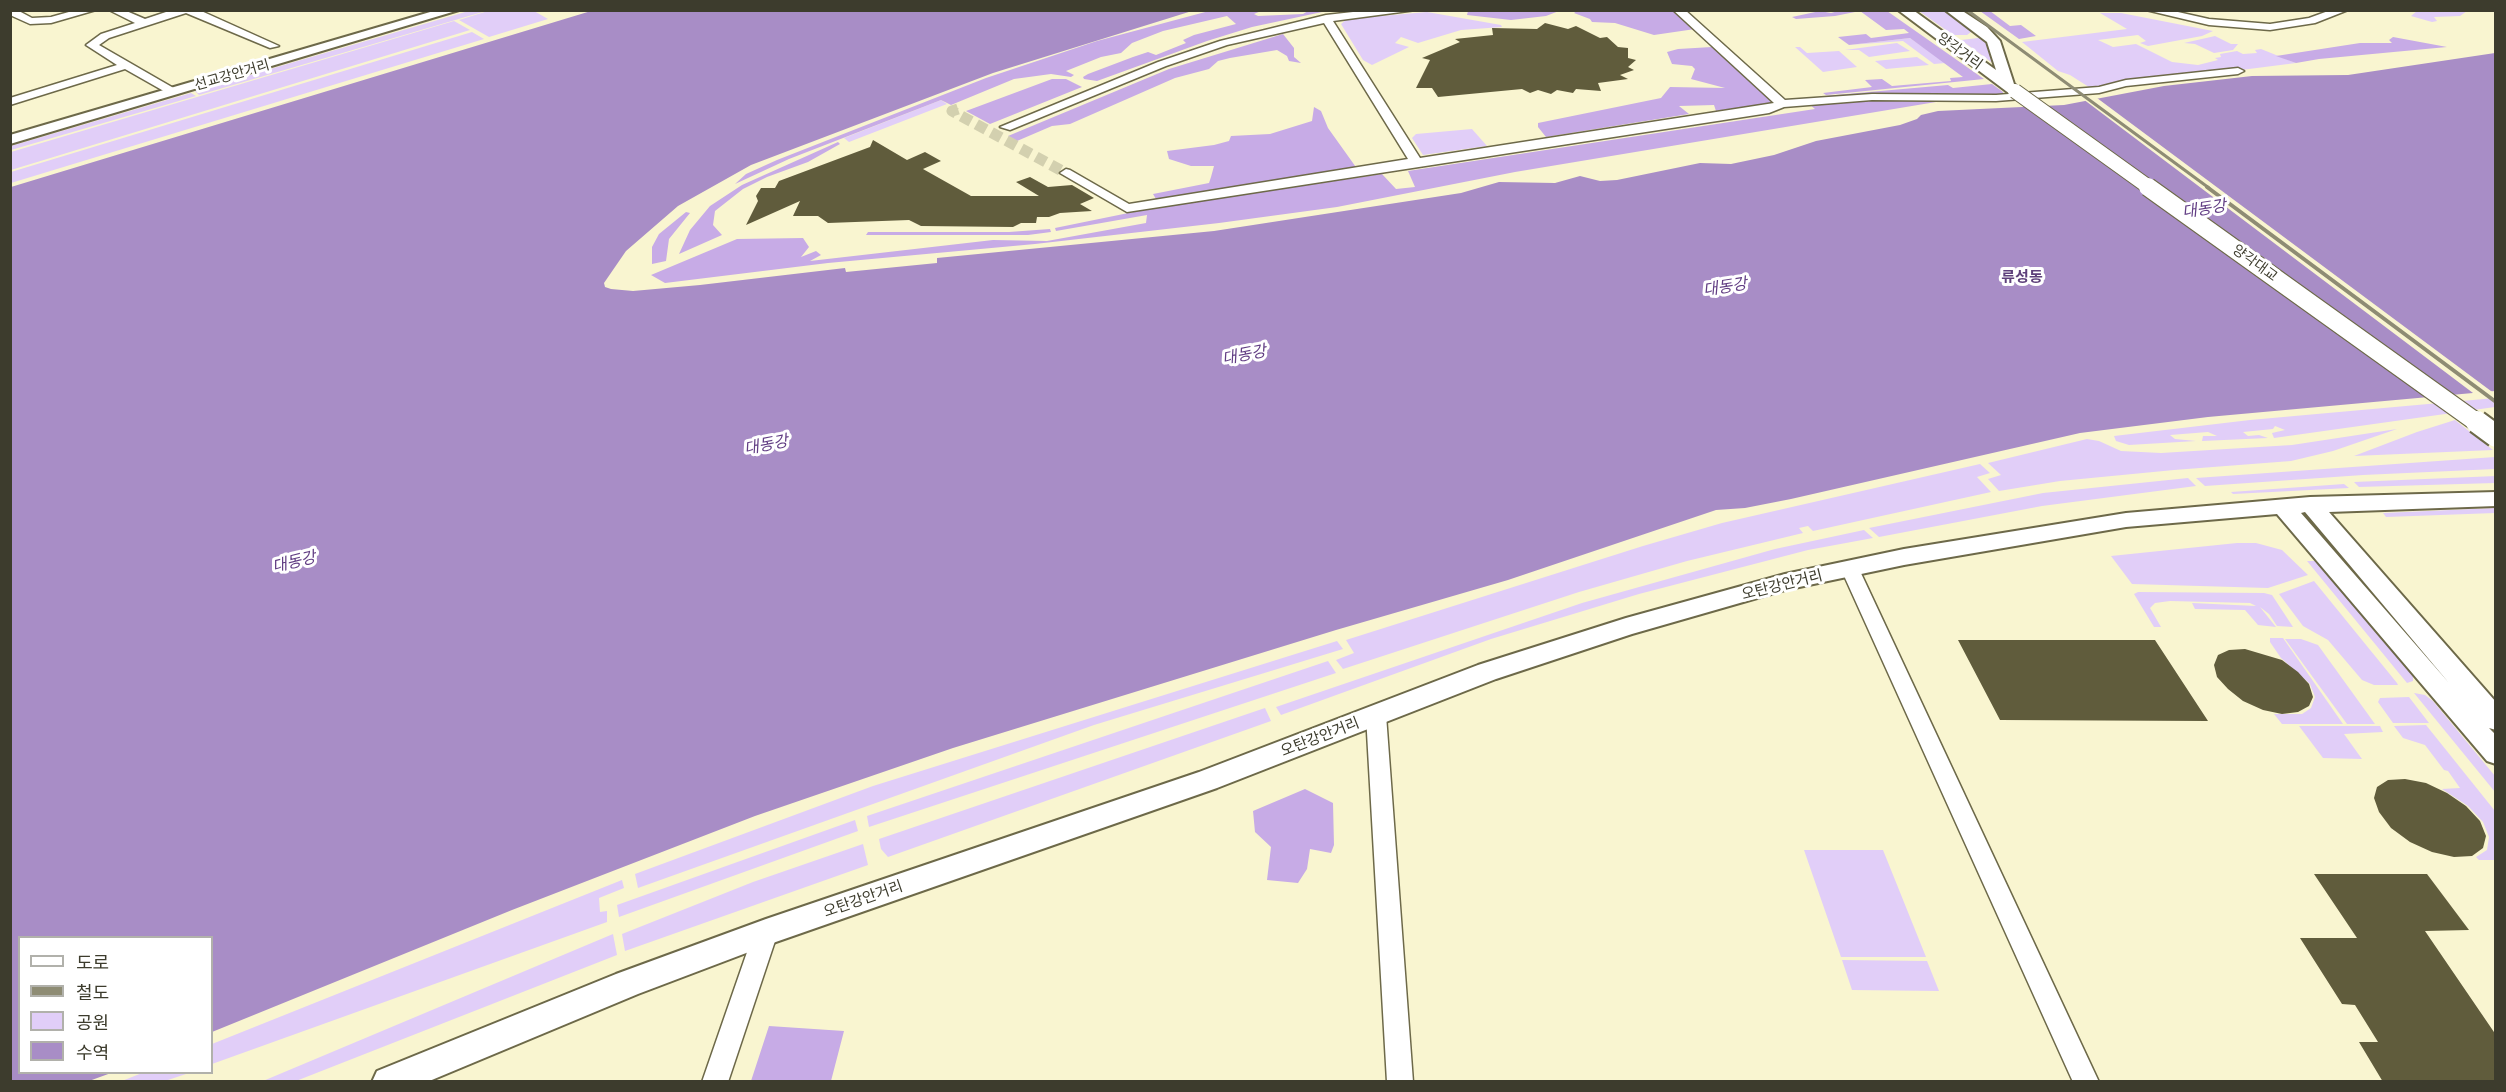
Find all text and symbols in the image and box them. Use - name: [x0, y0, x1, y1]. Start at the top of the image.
- street label: 양각거리: [1934, 29, 1986, 73]
- street label: 선교강안거리: [193, 56, 271, 94]
- water label: 대동강: [2181, 196, 2227, 222]
- street label: 양각대교: [2229, 241, 2281, 285]
- district label: 류성동: [2001, 268, 2043, 286]
- water label: 대동강: [1702, 274, 1748, 300]
- water label: 대동강: [1220, 341, 1268, 369]
- water label: 대동강: [742, 431, 790, 459]
- water label: 대동강: [270, 547, 318, 577]
- street label: 오탄강안거리: [1740, 566, 1824, 604]
- street label: 오탄강안거리: [1278, 714, 1362, 760]
- street label: 오탄강안거리: [821, 877, 905, 921]
- legend: [18, 936, 213, 1074]
- text: 도로: [76, 951, 109, 973]
- text: 철도: [76, 981, 109, 1003]
- text: 공원: [76, 1011, 109, 1033]
- text: 수역: [76, 1041, 109, 1063]

